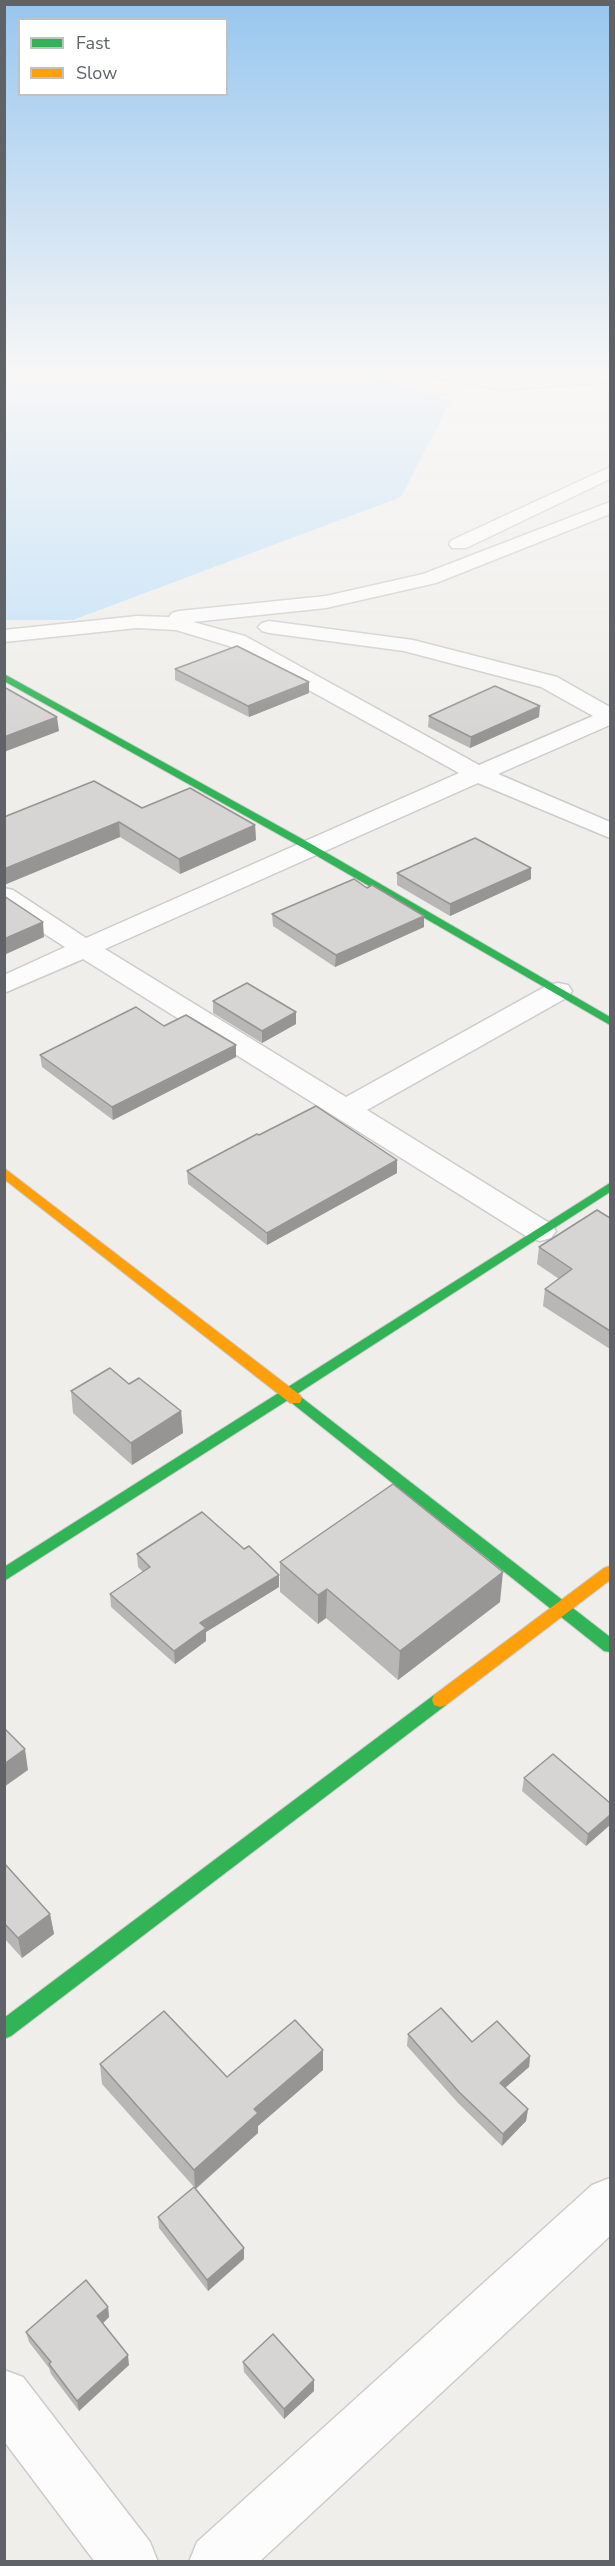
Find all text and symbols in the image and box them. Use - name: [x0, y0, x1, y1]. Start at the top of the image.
- legend: [18, 18, 228, 96]
- text: Fast: [76, 31, 110, 55]
- text: Slow: [76, 61, 117, 85]

